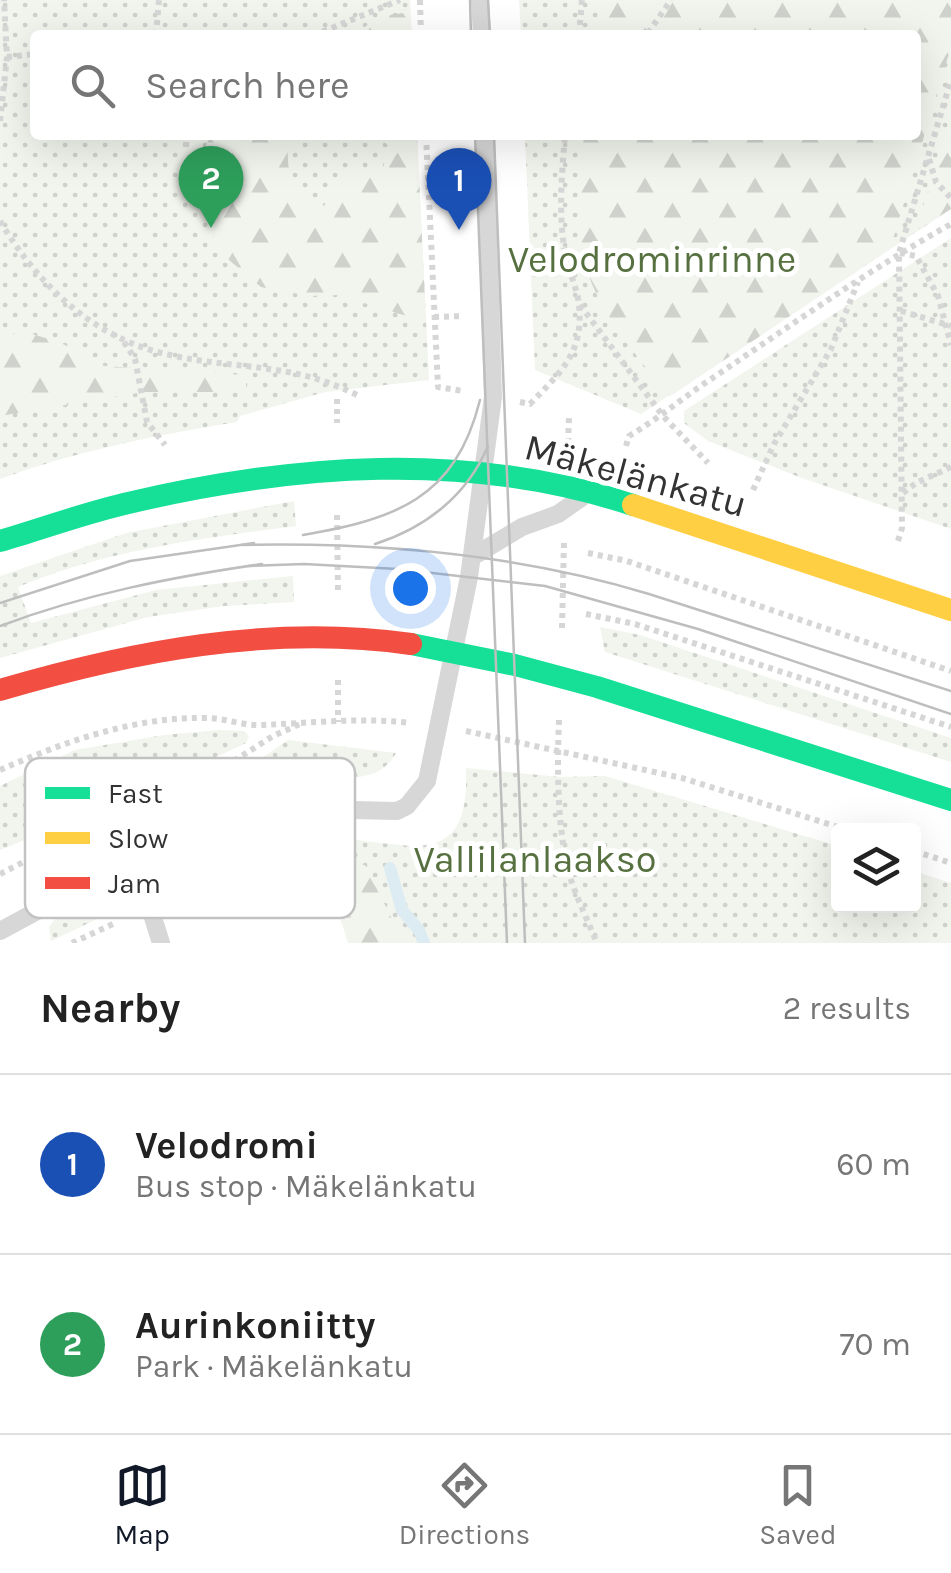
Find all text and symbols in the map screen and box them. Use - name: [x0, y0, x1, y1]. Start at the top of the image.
- search box: [30, 30, 921, 140]
- icon: search: [65, 58, 120, 113]
- text: Search here: [145, 63, 349, 108]
- pin: 2: [178, 146, 244, 228]
- pin: 1: [426, 148, 492, 230]
- park label: Velodrominrinne: [508, 237, 796, 282]
- street label: Mäkelänkatu: [520, 424, 752, 527]
- your location: [385, 563, 436, 614]
- legend: [25, 758, 355, 918]
- text: Fast: [108, 777, 163, 810]
- text: Slow: [108, 822, 168, 855]
- map controls: [831, 823, 921, 913]
- button: layers: [831, 823, 921, 913]
- park label: Vallilanlaakso: [414, 837, 656, 882]
- text: Jam: [108, 867, 161, 900]
- text: Nearby: [40, 983, 180, 1033]
- text: 2 results: [783, 990, 911, 1027]
- text: Velodromi: [135, 1123, 318, 1168]
- text: 1: [67, 1146, 78, 1183]
- text: 60 m: [836, 1146, 911, 1183]
- text: Bus stop · Mäkelänkatu: [135, 1168, 477, 1205]
- text: Aurinkoniitty: [135, 1303, 375, 1348]
- text: 2: [63, 1326, 82, 1363]
- text: 70 m: [839, 1326, 911, 1363]
- text: Park · Mäkelänkatu: [135, 1348, 413, 1385]
- tab: Map: [114, 1458, 170, 1551]
- tab: Directions: [399, 1458, 530, 1551]
- tab: Saved: [759, 1458, 837, 1551]

